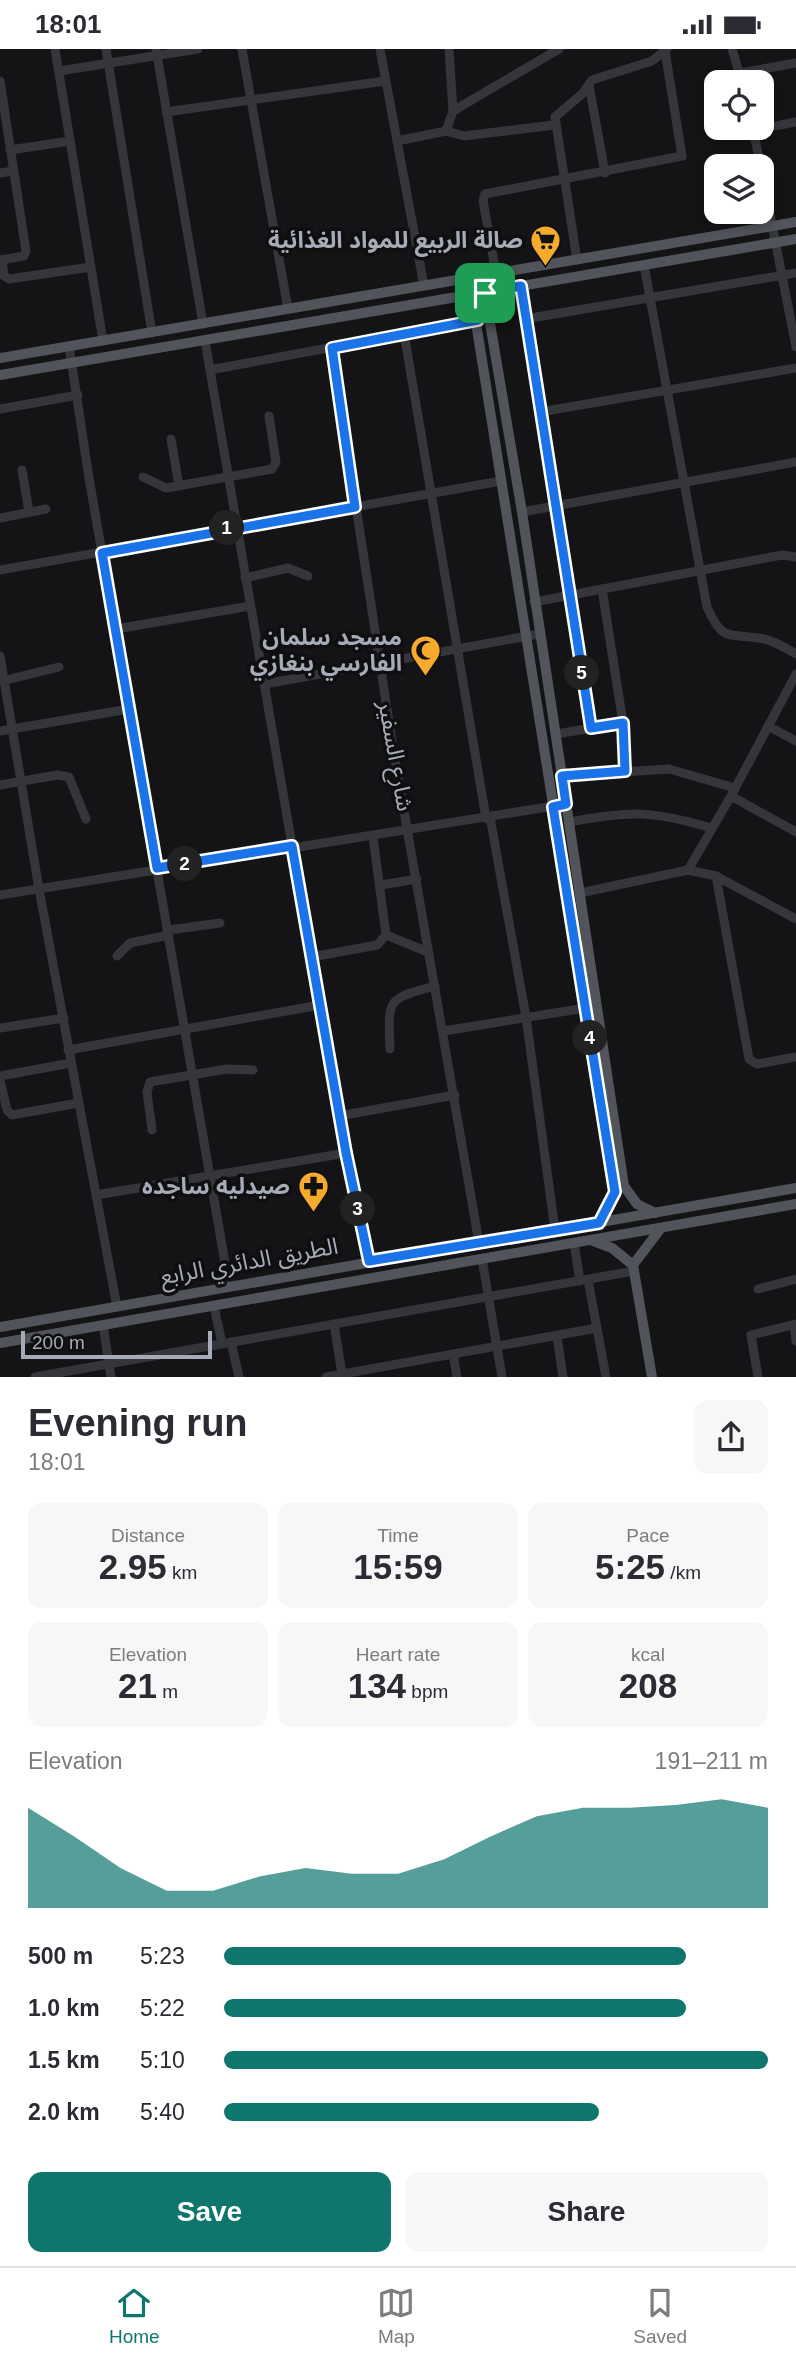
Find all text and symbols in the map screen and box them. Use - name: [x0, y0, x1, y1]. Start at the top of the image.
- text: 18:01: [35, 9, 102, 39]
- map controls: [704, 70, 774, 224]
- button: locate: [704, 70, 774, 140]
- button: layers: [704, 154, 774, 224]
- supermarket icon: صالة الربيع للمواد الغذائية: [529, 223, 563, 267]
- place label: صالة الربيع للمواد الغذائية: [268, 227, 523, 257]
- pin: [455, 263, 515, 323]
- icon: arrive: [466, 274, 504, 312]
- pin: 1: [210, 511, 244, 545]
- text: 1: [221, 517, 232, 538]
- place label: مسجد سلمان الفارسي بنغازي: [250, 624, 402, 681]
- mosque icon: مسجد سلمان الفارسي بنغازي: [408, 633, 442, 677]
- pin: 5: [564, 655, 600, 691]
- text: 5: [576, 662, 587, 683]
- street label: شارع السفير: [369, 698, 418, 814]
- pin: 2: [168, 847, 202, 881]
- text: 2: [179, 853, 190, 874]
- pin: 4: [572, 1021, 608, 1055]
- text: 4: [584, 1027, 595, 1048]
- pharmacy icon: صيدليه ساجده: [296, 1169, 330, 1213]
- place label: صيدليه ساجده: [142, 1173, 290, 1199]
- pin: 3: [340, 1191, 376, 1227]
- text: 3: [352, 1198, 363, 1219]
- street label: الطريق الدائري الرابع: [158, 1233, 341, 1294]
- scale bar: [21, 1328, 212, 1360]
- text: 200 m: [32, 1332, 85, 1353]
- button: share: [694, 1400, 768, 1474]
- text: Evening run: [28, 1402, 248, 1444]
- text: 18:01: [28, 1449, 86, 1475]
- text: Distance: [111, 1525, 185, 1546]
- text: Time: [377, 1525, 419, 1546]
- text: Pace: [626, 1525, 670, 1546]
- text: 2.95: [99, 1547, 167, 1586]
- text: 15:59: [353, 1547, 443, 1586]
- text: 5:25: [595, 1547, 665, 1586]
- text: km: [167, 1562, 197, 1583]
- text: /km: [665, 1562, 701, 1583]
- text: Elevation: [109, 1644, 187, 1665]
- text: Heart rate: [356, 1644, 440, 1665]
- text: kcal: [631, 1644, 665, 1665]
- text: 21: [118, 1666, 157, 1705]
- text: 134: [348, 1666, 406, 1705]
- text: 208: [619, 1666, 677, 1705]
- text: m: [157, 1681, 178, 1702]
- text: bpm: [406, 1681, 448, 1702]
- text: Elevation: [28, 1748, 123, 1774]
- text: 191–211 m: [655, 1748, 768, 1774]
- text: 500 m: [28, 1943, 93, 1969]
- text: 5:23: [140, 1943, 185, 1969]
- text: 1.0 km: [28, 1995, 100, 2021]
- text: 5:22: [140, 1995, 185, 2021]
- text: 1.5 km: [28, 2047, 100, 2073]
- text: 5:10: [140, 2047, 185, 2073]
- text: 2.0 km: [28, 2099, 100, 2125]
- text: 5:40: [140, 2099, 185, 2125]
- button: Save: [28, 2172, 391, 2252]
- button: Share: [405, 2172, 768, 2252]
- tab: Home: [109, 2284, 160, 2348]
- tab: Map: [377, 2284, 415, 2348]
- tab: Saved: [633, 2284, 687, 2348]

